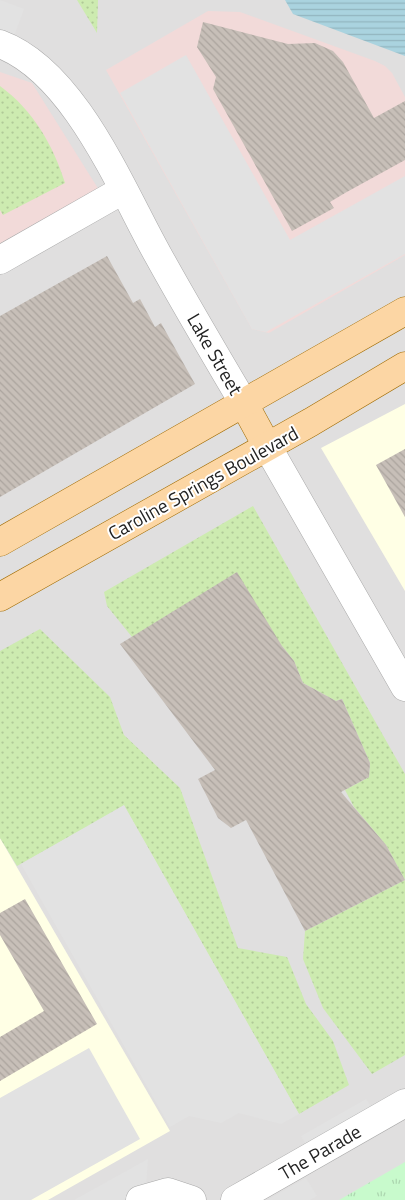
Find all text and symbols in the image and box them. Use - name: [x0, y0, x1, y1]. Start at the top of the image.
- street label: Lake Street: [180, 307, 251, 400]
- street label: Caroline Springs Boulevard: [102, 418, 303, 547]
- street label: The Parade: [273, 1116, 366, 1187]

